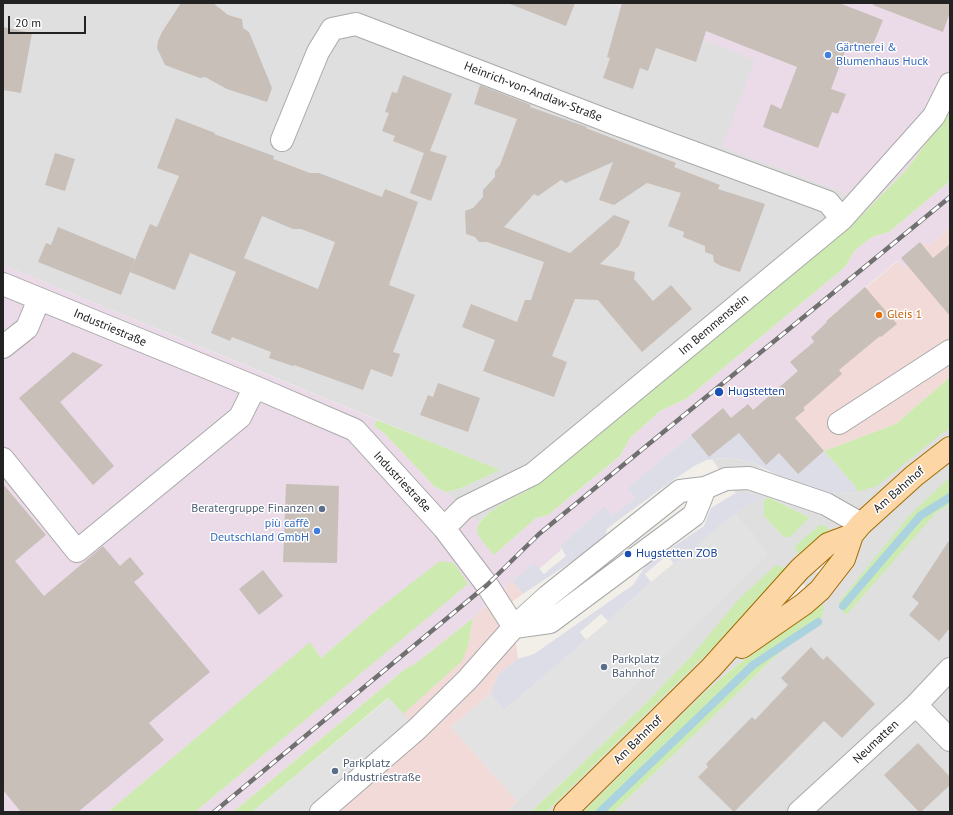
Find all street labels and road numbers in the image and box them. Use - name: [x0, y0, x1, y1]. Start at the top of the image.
- street label: Heinrich-von-Andlaw-Straße: [462, 59, 604, 125]
- street label: Im Bemmenstein: [676, 292, 752, 358]
- street label: Industriestraße: [71, 306, 149, 350]
- street label: Industriestraße: [370, 449, 434, 515]
- street label: Am Bahnhof: [871, 464, 927, 516]
- street label: Am Bahnhof: [611, 713, 665, 767]
- street label: Neumatten: [850, 717, 902, 767]

